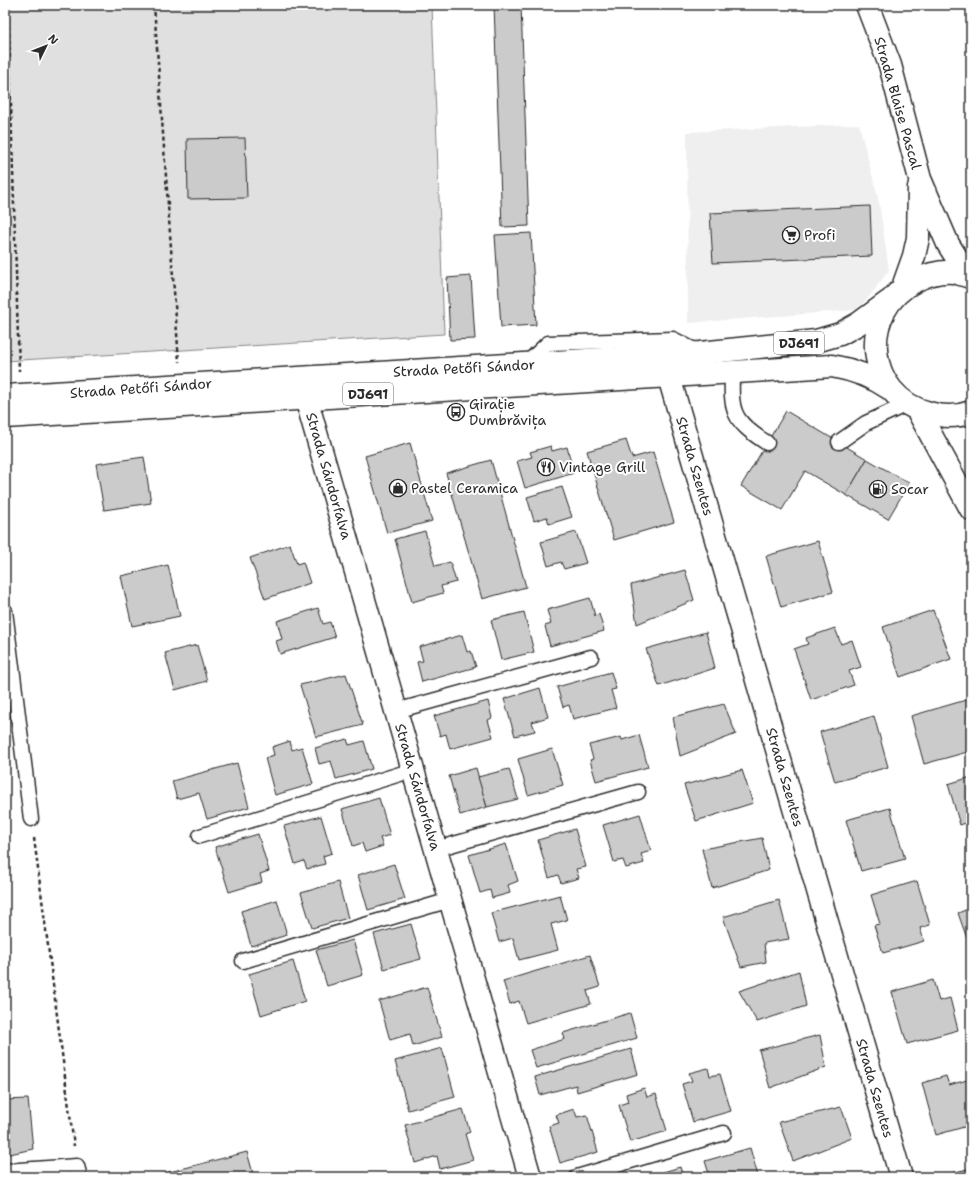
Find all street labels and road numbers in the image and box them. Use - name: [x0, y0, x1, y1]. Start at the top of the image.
- street label: Strada Blaise Pascal: [870, 35, 926, 172]
- road number: DJ691: [774, 332, 824, 354]
- street label: Strada Petőfi Sándor: [392, 355, 536, 381]
- street label: Strada Petőfi Sándor: [69, 374, 213, 402]
- road number: DJ691: [343, 383, 393, 405]
- street label: Strada Sándorfalva: [302, 410, 356, 542]
- street label: Strada Szentes: [672, 414, 718, 518]
- street label: Strada Sándorfalva: [391, 721, 445, 853]
- street label: Strada Szentes: [762, 725, 808, 829]
- street label: Strada Szentes: [852, 1036, 898, 1140]

